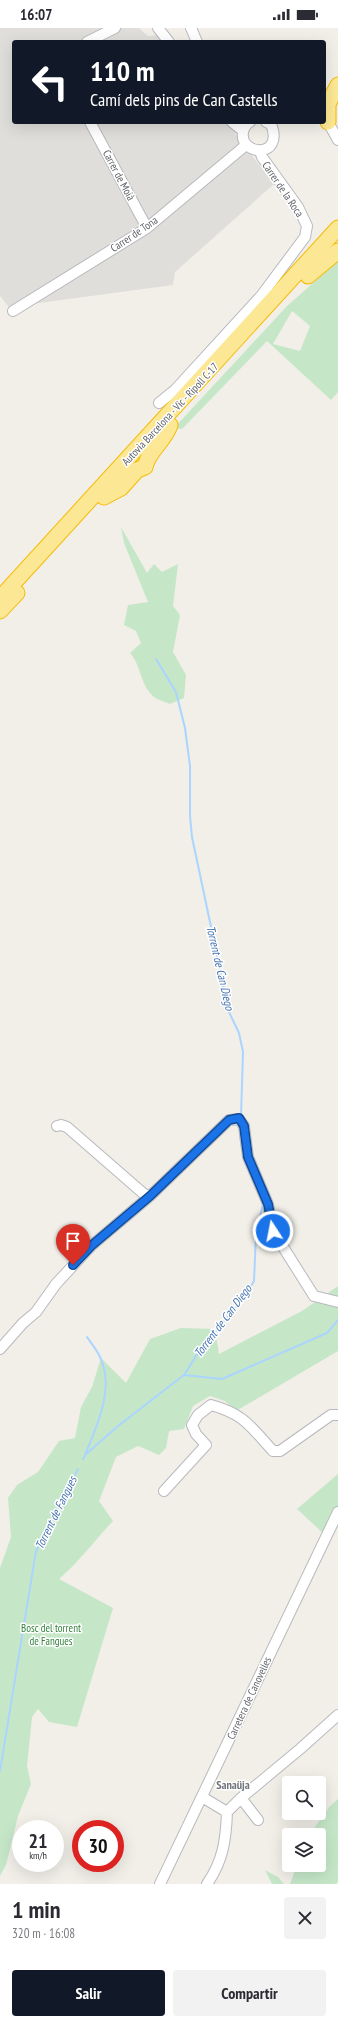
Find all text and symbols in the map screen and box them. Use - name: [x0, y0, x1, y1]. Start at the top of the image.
- text: 16:07: [20, 5, 52, 24]
- text: 110 m: [90, 52, 154, 89]
- icon: left: [24, 56, 76, 108]
- text: Camí dels pins de Can Castells: [90, 88, 278, 111]
- street label: Carrer de Moià: [100, 147, 138, 203]
- street label: Carrer de la Roca: [259, 159, 307, 219]
- street label: Carrer de Tona: [108, 213, 160, 255]
- street label: Autovia Barcelona - Vic - Ripoll C-17: [119, 360, 221, 468]
- water label: Torrent de Can Diego: [203, 924, 238, 1013]
- position arrow: [252, 1210, 294, 1252]
- pin: [56, 1224, 90, 1265]
- icon: arrive: [62, 1230, 84, 1252]
- water label: Torrent de Can Diego: [191, 1281, 255, 1360]
- water label: Torrent de Fangues: [31, 1472, 80, 1552]
- park label: Bosc del torrent de Fangues: [21, 1621, 81, 1648]
- street label: Carretera de Canovelles: [224, 1654, 274, 1742]
- map controls: [282, 1776, 326, 1872]
- button: search: [282, 1776, 326, 1820]
- district label: Sanaüja: [216, 1777, 250, 1792]
- speed limit sign: 30: [72, 1820, 124, 1872]
- text: 21: [28, 1828, 48, 1854]
- button: layers: [282, 1828, 326, 1872]
- text: km/h: [29, 1849, 47, 1862]
- text: 1 min: [12, 1894, 60, 1925]
- button: close: [284, 1897, 326, 1939]
- text: 320 m · 16:08: [12, 1925, 75, 1942]
- button: Salir: [12, 1970, 165, 2016]
- button: Compartir: [173, 1970, 326, 2016]

